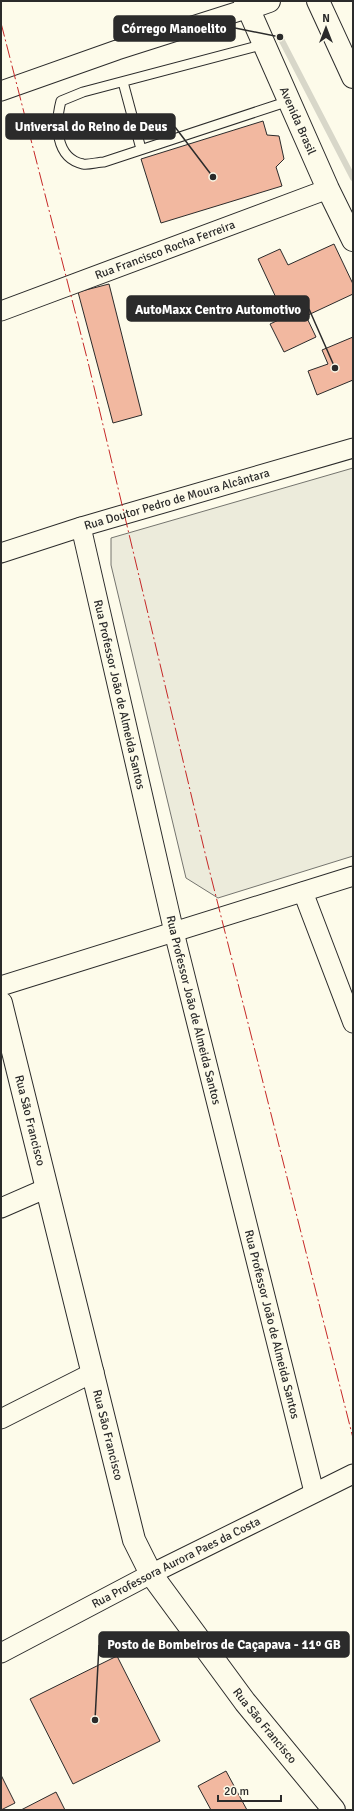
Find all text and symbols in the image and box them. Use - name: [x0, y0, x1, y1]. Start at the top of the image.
- north arrow: [306, 8, 346, 48]
- text: N: [322, 12, 330, 25]
- callout: Córrego Manoelito: [114, 16, 235, 41]
- text: Córrego Manoelito: [122, 21, 227, 37]
- street label: Avenida Brasil: [276, 84, 320, 158]
- callout: Universal do Reino de Deus: [6, 114, 175, 139]
- text: Universal do Reino de Deus: [15, 119, 168, 135]
- street label: Rua Francisco Rocha Ferreira: [93, 217, 237, 283]
- callout: AutoMaxx Centro Automotivo: [127, 296, 309, 321]
- text: AutoMaxx Centro Automotivo: [135, 302, 301, 318]
- street label: Rua Doutor Pedro de Moura Alcântara: [82, 465, 271, 533]
- street label: Rua Professor João de Almeida Santos: [90, 598, 149, 791]
- street label: Rua Professor João de Almeida Santos: [163, 914, 224, 1106]
- street label: Rua São Francisco: [12, 1074, 49, 1167]
- street label: Rua Professor João de Almeida Santos: [241, 1228, 303, 1420]
- street label: Rua São Francisco: [90, 1388, 126, 1482]
- street label: Rua Professora Aurora Paes da Costa: [89, 1514, 263, 1611]
- callout: Posto de Bombeiros de Caçapava - 11º GB: [99, 1632, 349, 1657]
- text: Posto de Bombeiros de Caçapava - 11º GB: [107, 1637, 341, 1653]
- street label: Rua São Francisco: [230, 1685, 300, 1767]
- scale bar: [218, 1777, 281, 1803]
- text: 20 m: [224, 1784, 249, 1799]

